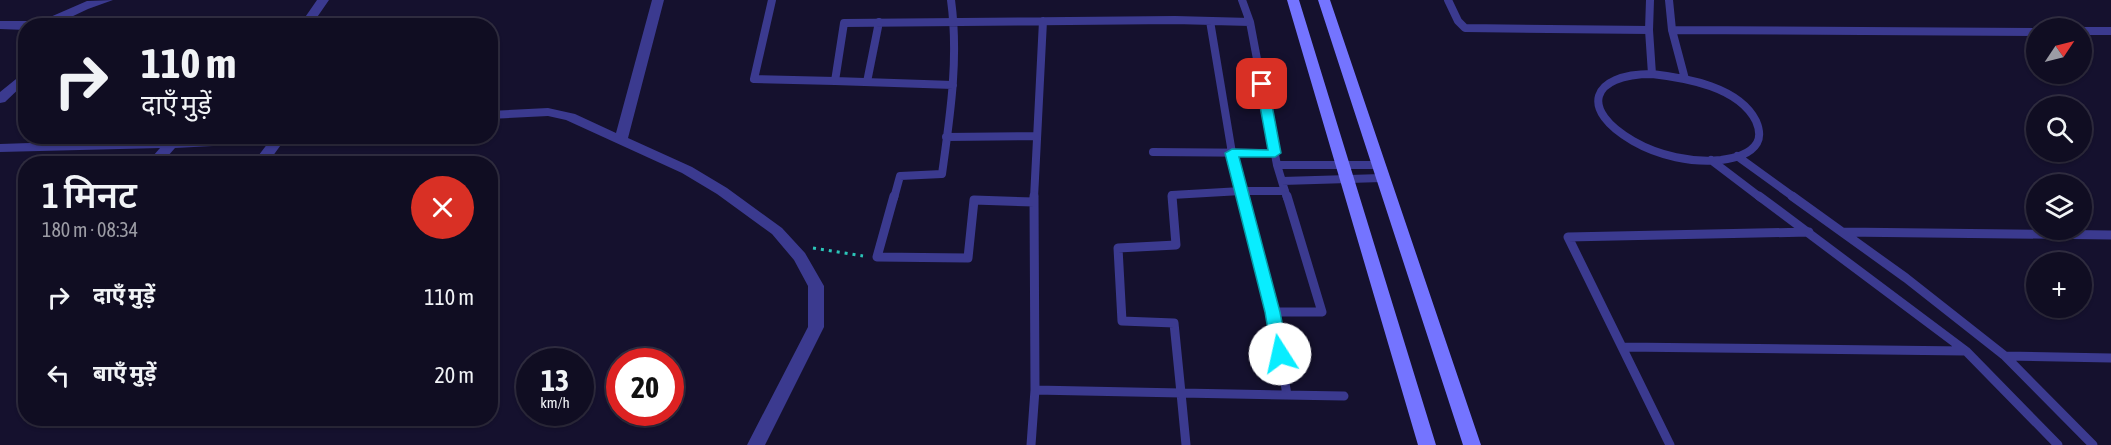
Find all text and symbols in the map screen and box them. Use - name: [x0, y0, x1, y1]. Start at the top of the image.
- north arrow: [2026, 18, 2092, 84]
- map controls: [2026, 18, 2092, 318]
- text: 110 m: [141, 39, 236, 87]
- icon: right: [42, 42, 120, 120]
- pin: [1236, 58, 1287, 109]
- icon: arrive: [1245, 67, 1278, 100]
- text: दाएँ मुड़ें: [141, 89, 212, 120]
- button: search: [2026, 96, 2092, 162]
- text: 1 मिनट: [42, 174, 137, 216]
- button: layers: [2026, 174, 2092, 240]
- button: close: [411, 176, 474, 239]
- text: 180 m · 08:34: [42, 218, 138, 241]
- button: +: [2026, 252, 2092, 318]
- icon: right: [42, 281, 75, 314]
- text: दाएँ मुड़ें: [93, 282, 155, 308]
- text: 110 m: [424, 284, 474, 310]
- position arrow: [1248, 322, 1312, 386]
- speed limit sign: 20: [606, 348, 684, 426]
- icon: left: [42, 359, 75, 392]
- text: बाएँ मुड़ें: [93, 360, 156, 386]
- text: 20 m: [434, 362, 474, 388]
- text: 13: [541, 363, 569, 397]
- text: km/h: [540, 394, 570, 411]

